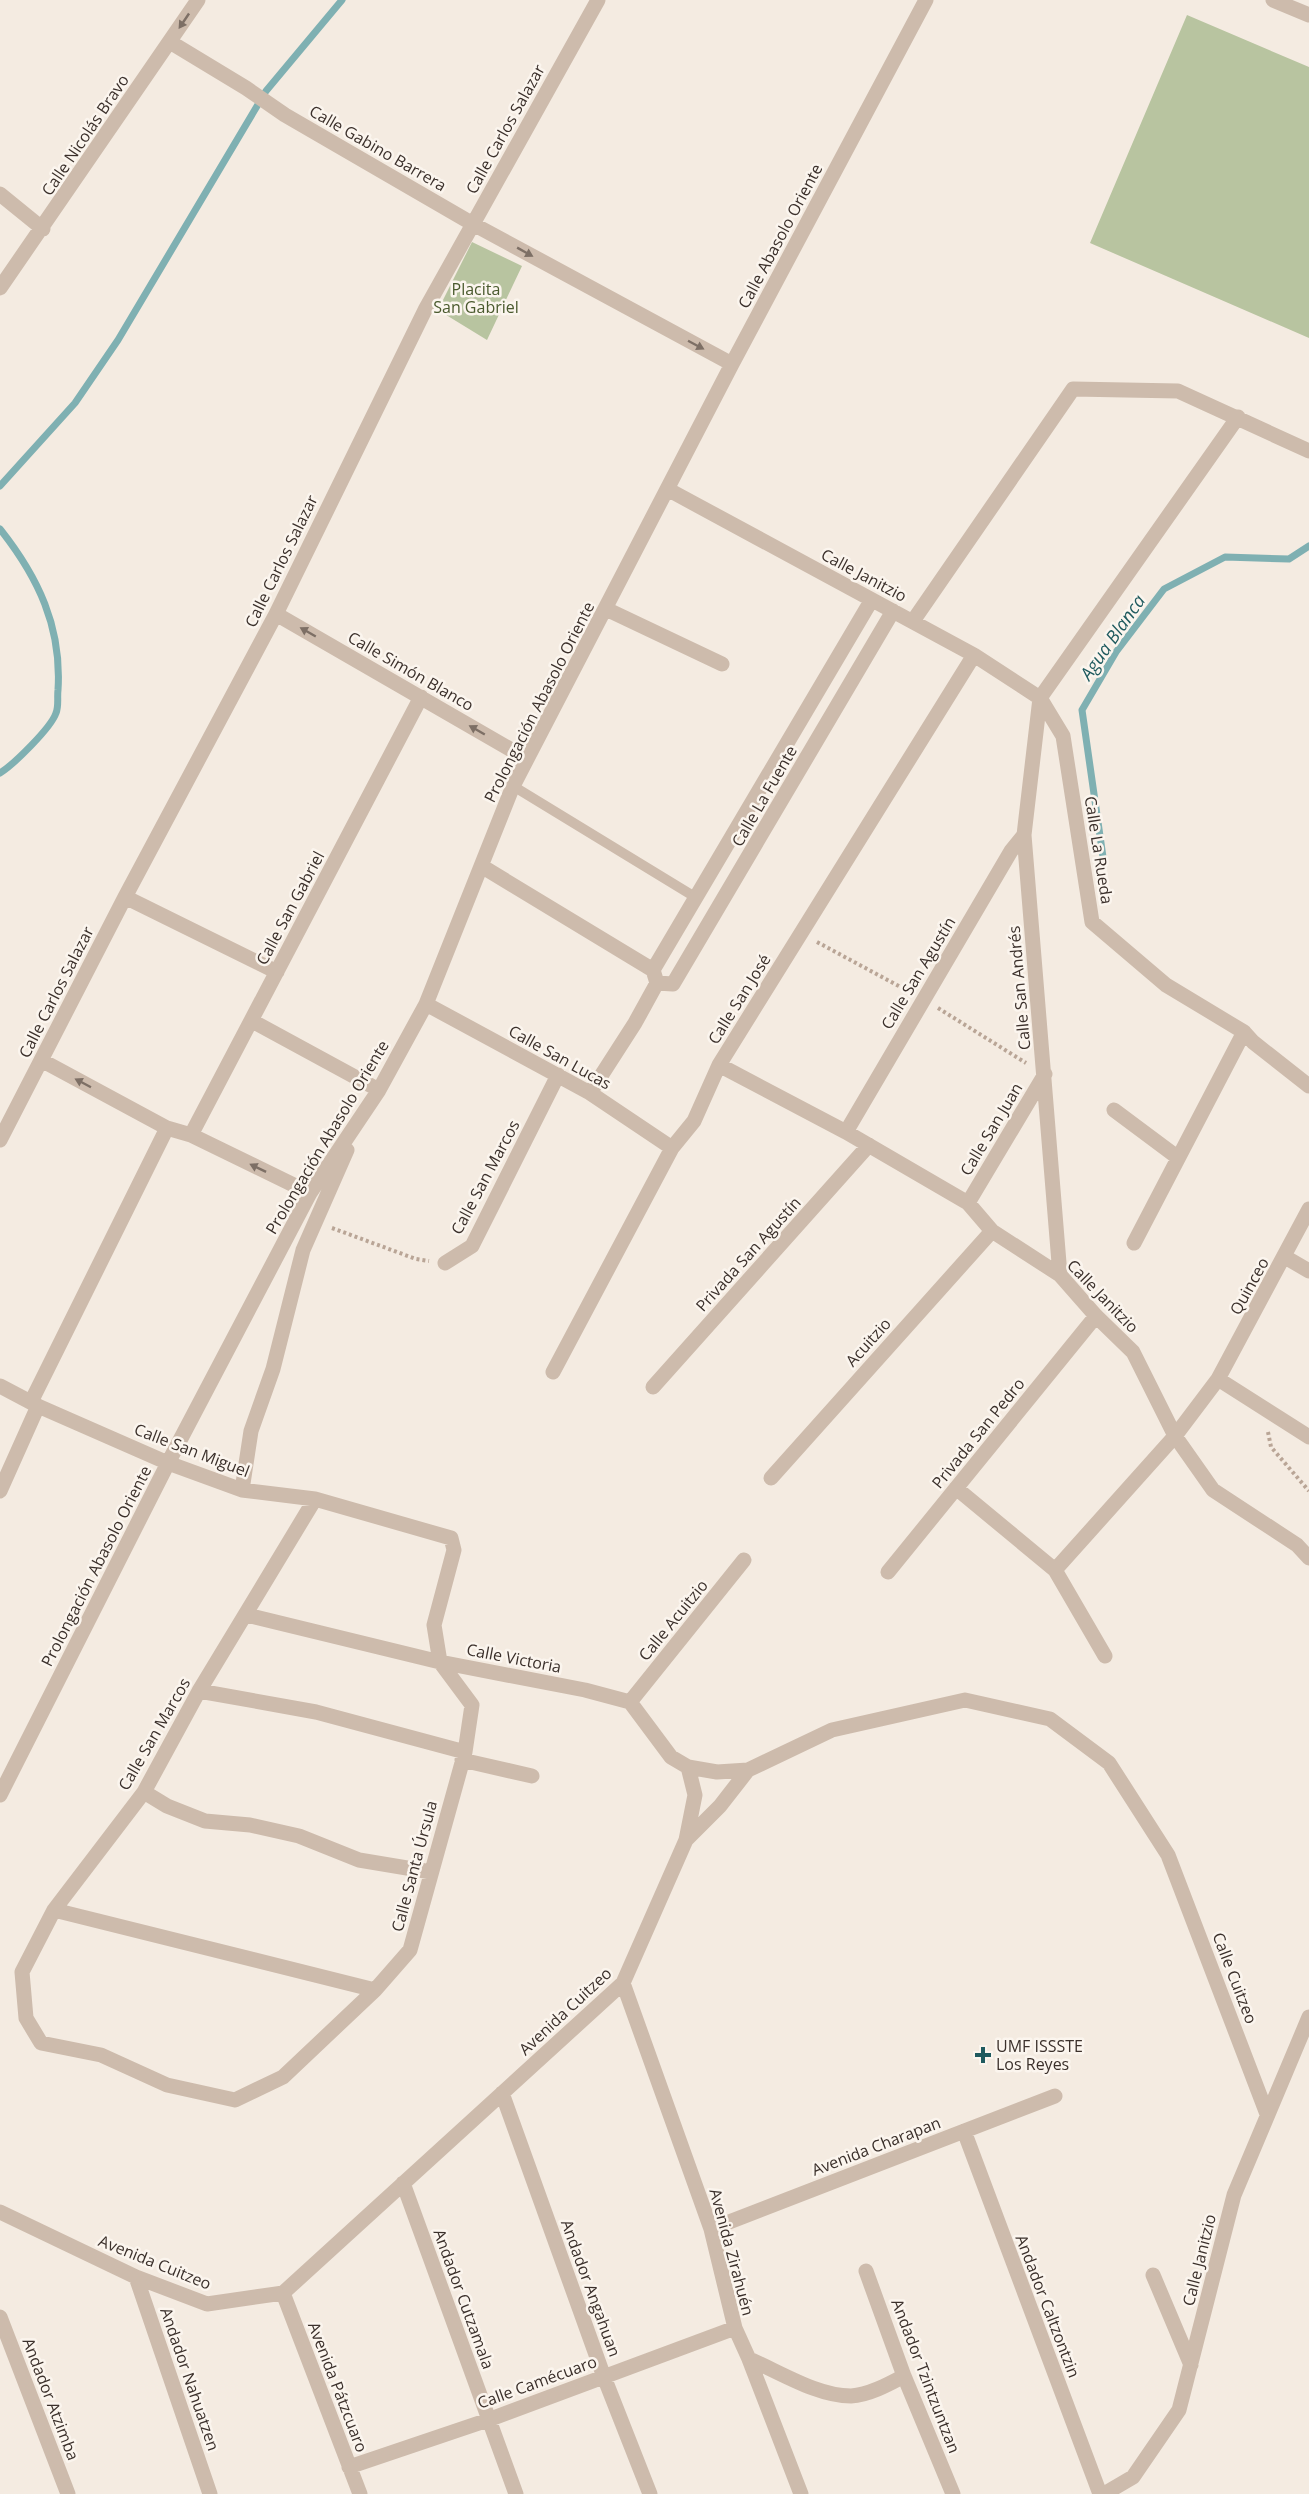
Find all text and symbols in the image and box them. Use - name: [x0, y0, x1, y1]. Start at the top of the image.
- one-way arrow: [179, 13, 190, 29]
- street label: Calle Carlos Salazar: [460, 60, 550, 198]
- street label: Calle Nicolás Bravo: [36, 70, 134, 200]
- street label: Calle Gabino Barrera: [305, 100, 451, 196]
- street label: Calle Abasolo Oriente: [733, 160, 827, 312]
- one-way arrow: [516, 247, 533, 257]
- park label: Placita San Gabriel: [433, 278, 519, 318]
- one-way arrow: [688, 340, 705, 350]
- street label: Calle Carlos Salazar: [239, 491, 323, 631]
- street label: Calle Janitzio: [817, 543, 911, 607]
- water label: Agua Blanca: [1073, 590, 1150, 686]
- street label: Prolongación Abasolo Oriente: [479, 598, 599, 806]
- street label: Calle Simón Blanco: [344, 626, 478, 716]
- one-way arrow: [299, 627, 316, 637]
- one-way arrow: [469, 724, 485, 735]
- street label: Calle La Fuente: [726, 741, 802, 850]
- street label: Calle La Rueda: [1080, 794, 1118, 906]
- street label: Calle San Gabriel: [251, 847, 329, 969]
- street label: Calle San Agustín: [876, 913, 960, 1033]
- street label: Calle Carlos Salazar: [13, 922, 99, 1061]
- street label: Calle San Andrés: [1003, 925, 1035, 1051]
- street label: Calle San José: [703, 950, 775, 1048]
- street label: Calle San Lucas: [505, 1020, 615, 1094]
- street label: Prolongación Abasolo Oriente: [260, 1036, 394, 1238]
- one-way arrow: [74, 1078, 91, 1088]
- street label: Calle San Juan: [955, 1078, 1027, 1180]
- street label: Calle San Marcos: [446, 1116, 524, 1238]
- one-way arrow: [249, 1163, 266, 1172]
- street label: Privada San Agustín: [691, 1192, 805, 1316]
- street label: Quinceo: [1224, 1253, 1274, 1319]
- street label: Calle Janitzio: [1062, 1255, 1144, 1337]
- street label: Acuitzio: [840, 1313, 896, 1371]
- street label: Privada San Pedro: [927, 1373, 1029, 1493]
- street label: Calle San Miguel: [131, 1418, 253, 1482]
- street label: Prolongación Abasolo Oriente: [36, 1462, 156, 1670]
- street label: Calle Acuitzio: [633, 1575, 713, 1665]
- street label: Calle Victoria: [465, 1638, 563, 1678]
- street label: Calle San Marcos: [113, 1674, 195, 1794]
- street label: Calle Santa Úrsula: [386, 1798, 442, 1934]
- street label: Calle Cuitzeo: [1208, 1929, 1262, 2027]
- street label: Avenida Cuitzeo: [514, 1962, 616, 2060]
- place label: UMF ISSSTE Los Reyes: [996, 2035, 1083, 2075]
- marker: UMF ISSSTE Los Reyes: [974, 2046, 992, 2064]
- street label: Avenida Charapan: [808, 2111, 944, 2181]
- street label: Avenida Zirahuén: [704, 2186, 760, 2318]
- street label: Calle Janitzio: [1177, 2212, 1221, 2308]
- street label: Andador Angahuan: [556, 2216, 626, 2360]
- street label: Andador Cutzamala: [428, 2226, 500, 2372]
- street label: Avenida Cuitzeo: [95, 2229, 215, 2295]
- street label: Andador Caltzontzin: [1011, 2231, 1085, 2381]
- street label: Andador Tzintzuntzan: [886, 2296, 966, 2456]
- street label: Andador Nahuatzen: [155, 2304, 225, 2454]
- street label: Avenida Pátzcuaro: [303, 2319, 373, 2455]
- street label: Andador Atzimba: [18, 2335, 84, 2463]
- street label: Calle Camécuaro: [474, 2350, 600, 2414]

